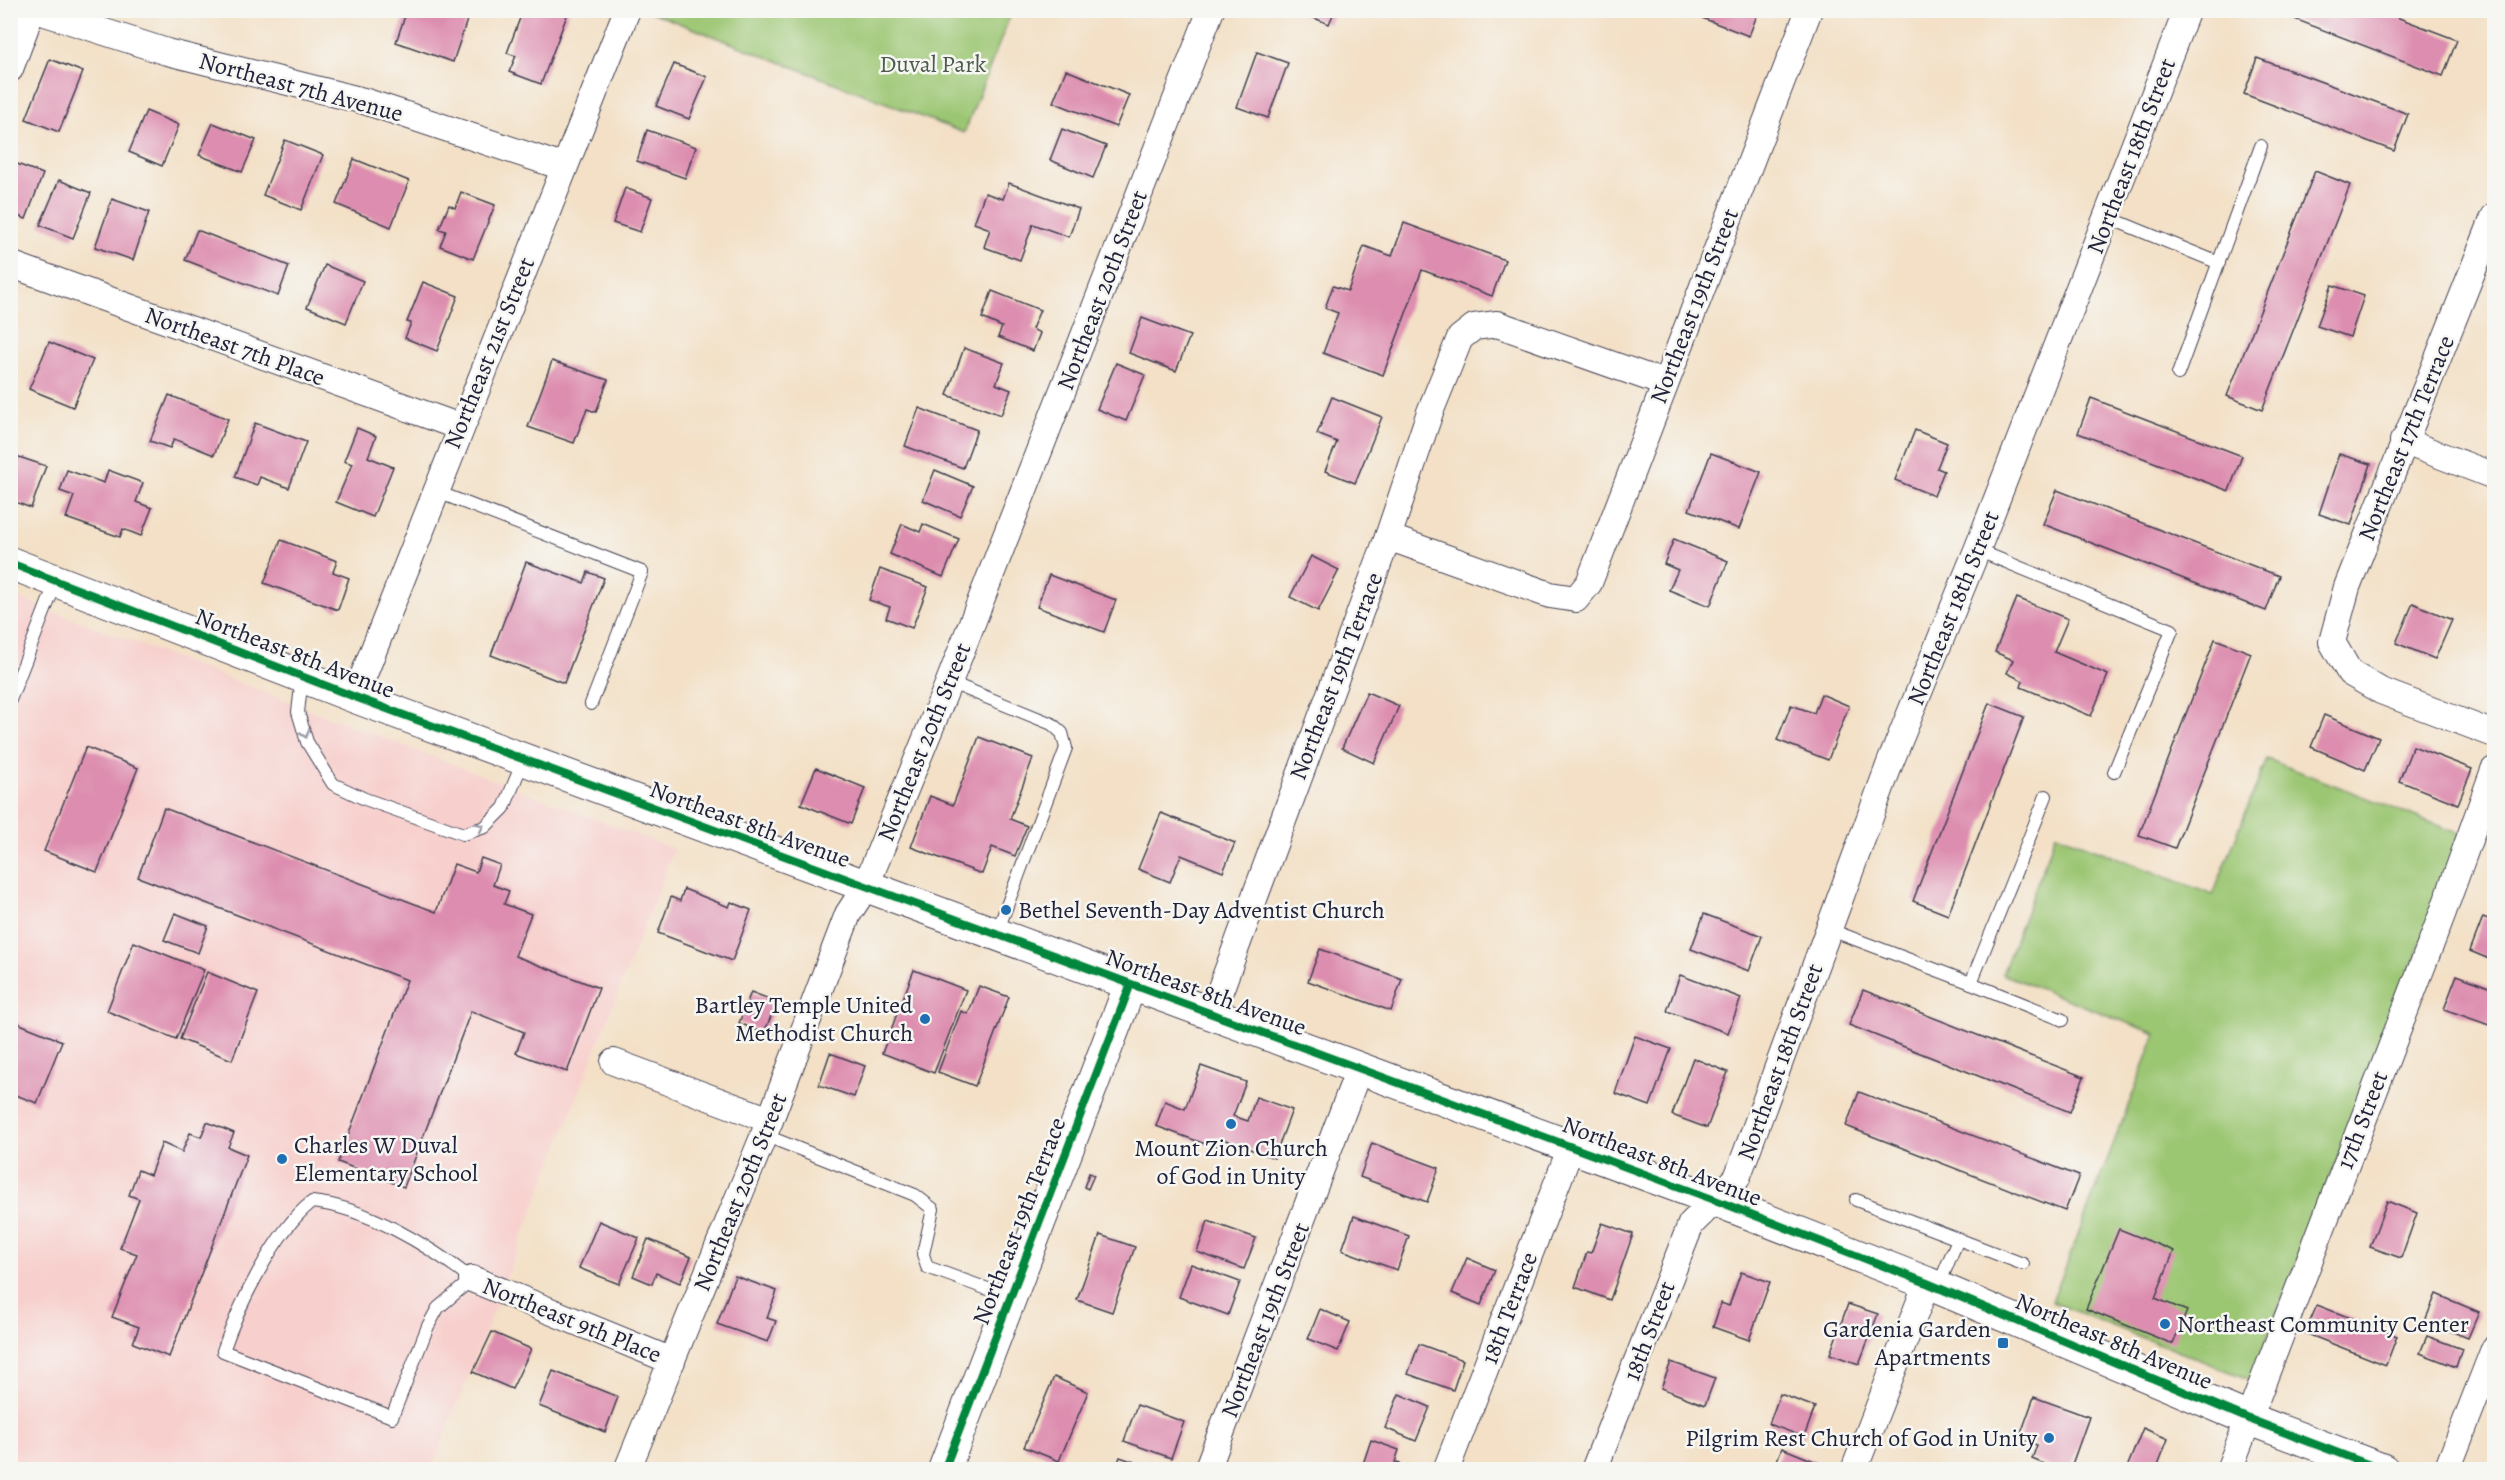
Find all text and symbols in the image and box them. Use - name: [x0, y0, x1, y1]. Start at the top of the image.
- street label: Northeast 7th Avenue: [195, 44, 407, 130]
- park label: Duval Park: [880, 48, 987, 80]
- street label: Northeast 18th Street: [2079, 53, 2183, 258]
- street label: Northeast 20th Street: [1049, 185, 1155, 395]
- street label: Northeast 19th Street: [1642, 204, 1746, 408]
- street label: Northeast 21st Street: [436, 252, 542, 454]
- street label: Northeast 7th Place: [141, 299, 329, 393]
- street label: Northeast 17th Terrace: [2350, 330, 2462, 546]
- street label: Northeast 18th Street: [1899, 506, 2007, 710]
- street label: Northeast 19th Terrace: [1282, 568, 1390, 784]
- street label: Northeast 8th Avenue: [191, 600, 399, 706]
- street label: Northeast 20th Street: [870, 638, 978, 846]
- one-way arrow: [298, 728, 310, 739]
- street label: Northeast 8th Avenue: [645, 773, 855, 875]
- one-way arrow: [474, 822, 485, 834]
- place label: Bethel Seventh-Day Adventist Church: [1018, 894, 1385, 926]
- marker: Bethel Seventh-Day Adventist Church: [999, 903, 1013, 917]
- street label: Northeast 8th Avenue: [1101, 941, 1311, 1043]
- street label: Northeast 18th Street: [1730, 959, 1831, 1165]
- place label: Bartley Temple United Methodist Church: [695, 989, 913, 1049]
- marker: Bartley Temple United Methodist Church: [918, 1012, 932, 1026]
- street label: 17th Street: [2329, 1066, 2395, 1174]
- street label: Northeast 20th Street: [686, 1088, 794, 1296]
- street label: Northeast 8th Avenue: [1558, 1108, 1766, 1214]
- street label: Northeast 19th Terrace: [965, 1113, 1073, 1329]
- marker: Mount Zion Church of God in Unity: [1224, 1117, 1238, 1131]
- place label: Charles W Duval Elementary School: [294, 1129, 478, 1189]
- place label: Mount Zion Church of God in Unity: [1134, 1132, 1328, 1192]
- marker: Charles W Duval Elementary School: [275, 1152, 289, 1166]
- street label: Northeast 19th Street: [1213, 1218, 1317, 1422]
- street label: 18th Terrace: [1473, 1247, 1545, 1369]
- street label: Northeast 9th Place: [478, 1270, 666, 1370]
- street label: 18th Street: [1615, 1276, 1683, 1385]
- street label: Northeast 8th Avenue: [2010, 1285, 2218, 1397]
- place label: Northeast Community Center: [2177, 1308, 2469, 1340]
- place label: Gardenia Garden Apartments: [1823, 1313, 1991, 1373]
- marker: Northeast Community Center: [2158, 1317, 2172, 1331]
- marker: Gardenia Garden Apartments: [1996, 1336, 2010, 1350]
- place label: Pilgrim Rest Church of God in Unity: [1685, 1422, 2037, 1454]
- marker: Pilgrim Rest Church of God in Unity: [2042, 1431, 2056, 1445]

